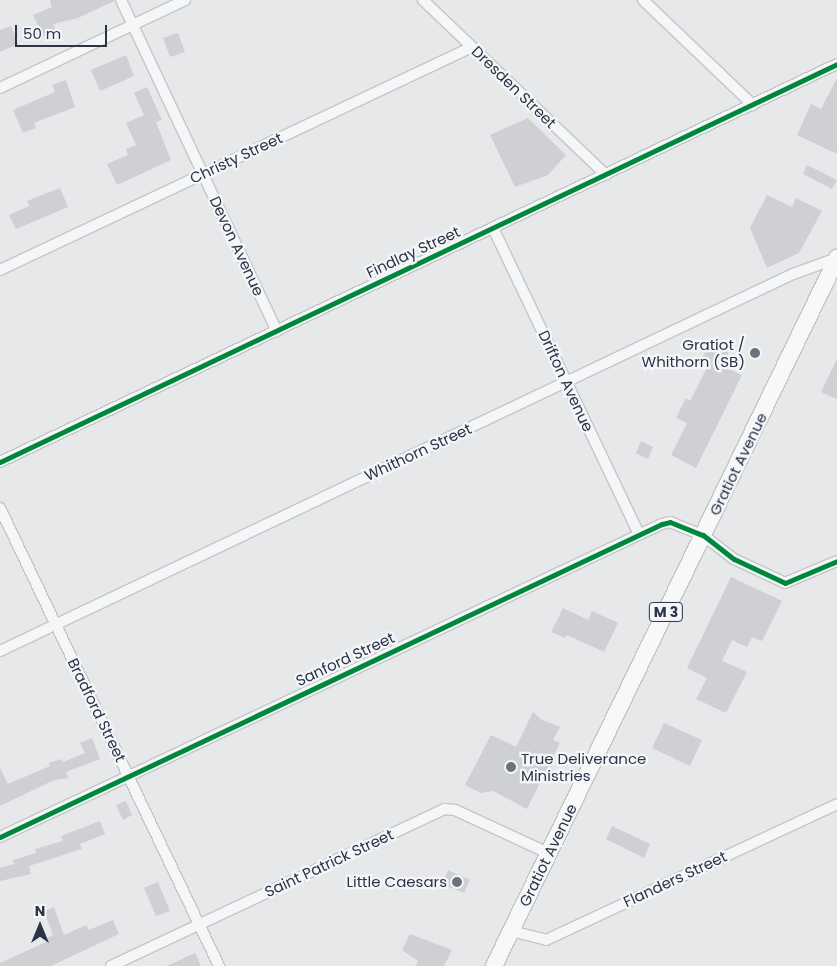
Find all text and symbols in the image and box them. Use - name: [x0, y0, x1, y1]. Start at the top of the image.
- scale bar: [18, 15, 110, 47]
- text: 50 m: [23, 23, 61, 44]
- street label: Dresden Street: [468, 42, 560, 132]
- street label: Christy Street: [187, 129, 285, 187]
- street label: Devon Avenue: [206, 193, 268, 299]
- street label: Findlay Street: [363, 222, 463, 282]
- street label: Drifton Avenue: [535, 327, 597, 435]
- place label: Gratiot / Whithorn (SB): [642, 335, 745, 370]
- marker: Gratiot / Whithorn (SB): [749, 347, 761, 359]
- street label: Gratiot Avenue: [705, 410, 771, 518]
- street label: Whithorn Street: [362, 419, 474, 485]
- road number: M 3: [648, 600, 684, 624]
- street label: Sanford Street: [293, 628, 397, 690]
- street label: Bradford Street: [64, 655, 130, 765]
- place label: True Deliverance Ministries: [521, 749, 646, 784]
- marker: True Deliverance Ministries: [505, 761, 517, 773]
- street label: Gratiot Avenue: [515, 801, 581, 909]
- street label: Saint Patrick Street: [262, 825, 396, 901]
- street label: Flanders Street: [621, 847, 729, 911]
- place label: Little Caesars: [347, 873, 447, 891]
- marker: Little Caesars: [451, 876, 463, 888]
- north arrow: [15, 901, 65, 951]
- text: N: [35, 901, 45, 921]

